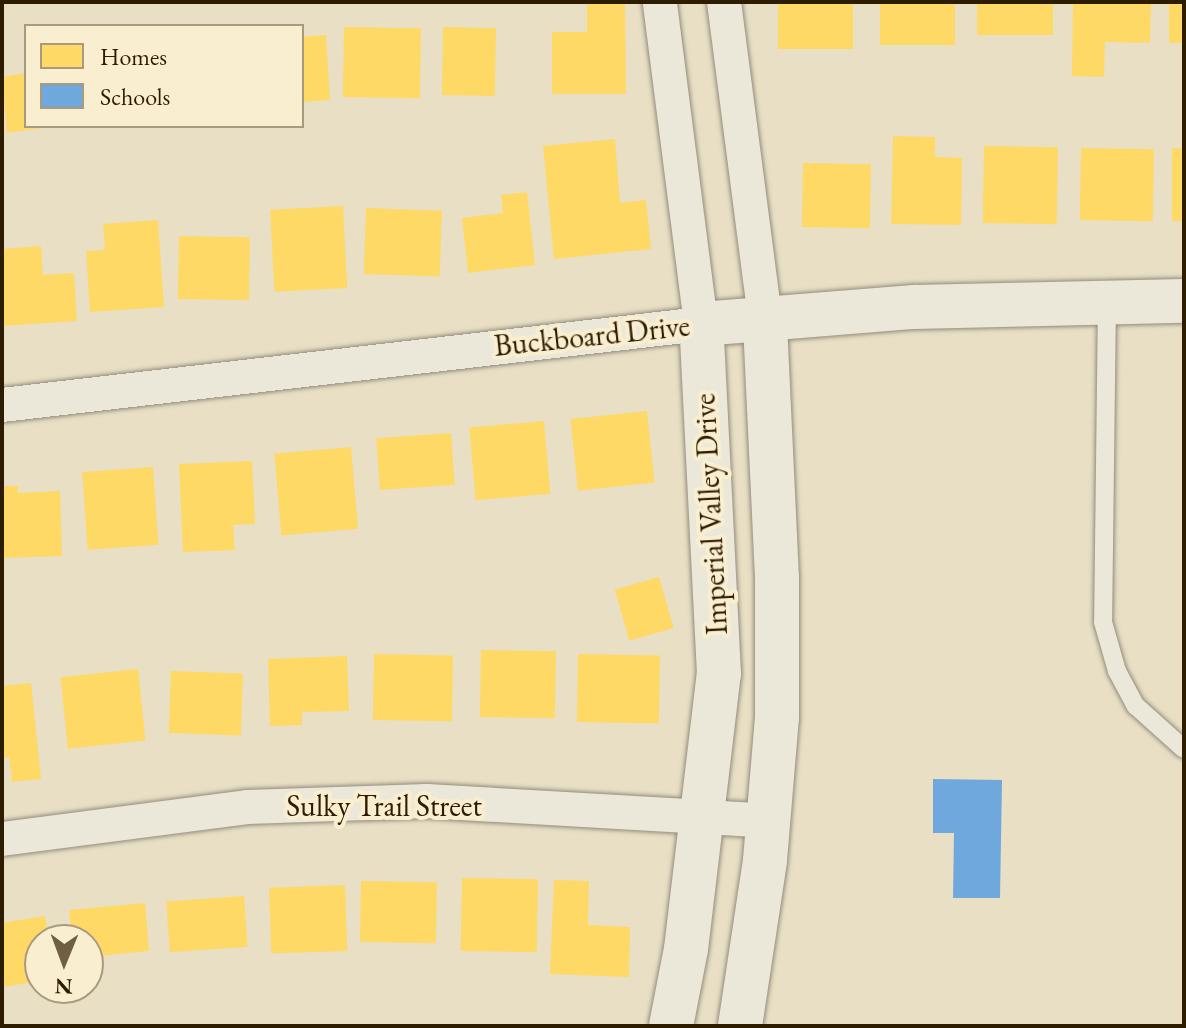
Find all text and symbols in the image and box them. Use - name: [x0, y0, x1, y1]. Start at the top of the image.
- legend: [24, 24, 304, 128]
- text: Homes: [100, 41, 167, 72]
- text: Schools: [100, 81, 170, 112]
- street label: Buckboard Drive: [492, 308, 692, 364]
- street label: Imperial Valley Drive: [687, 392, 735, 636]
- street label: Sulky Trail Street: [286, 788, 482, 824]
- north arrow: [24, 924, 104, 1004]
- text: N: [54, 972, 73, 1001]

